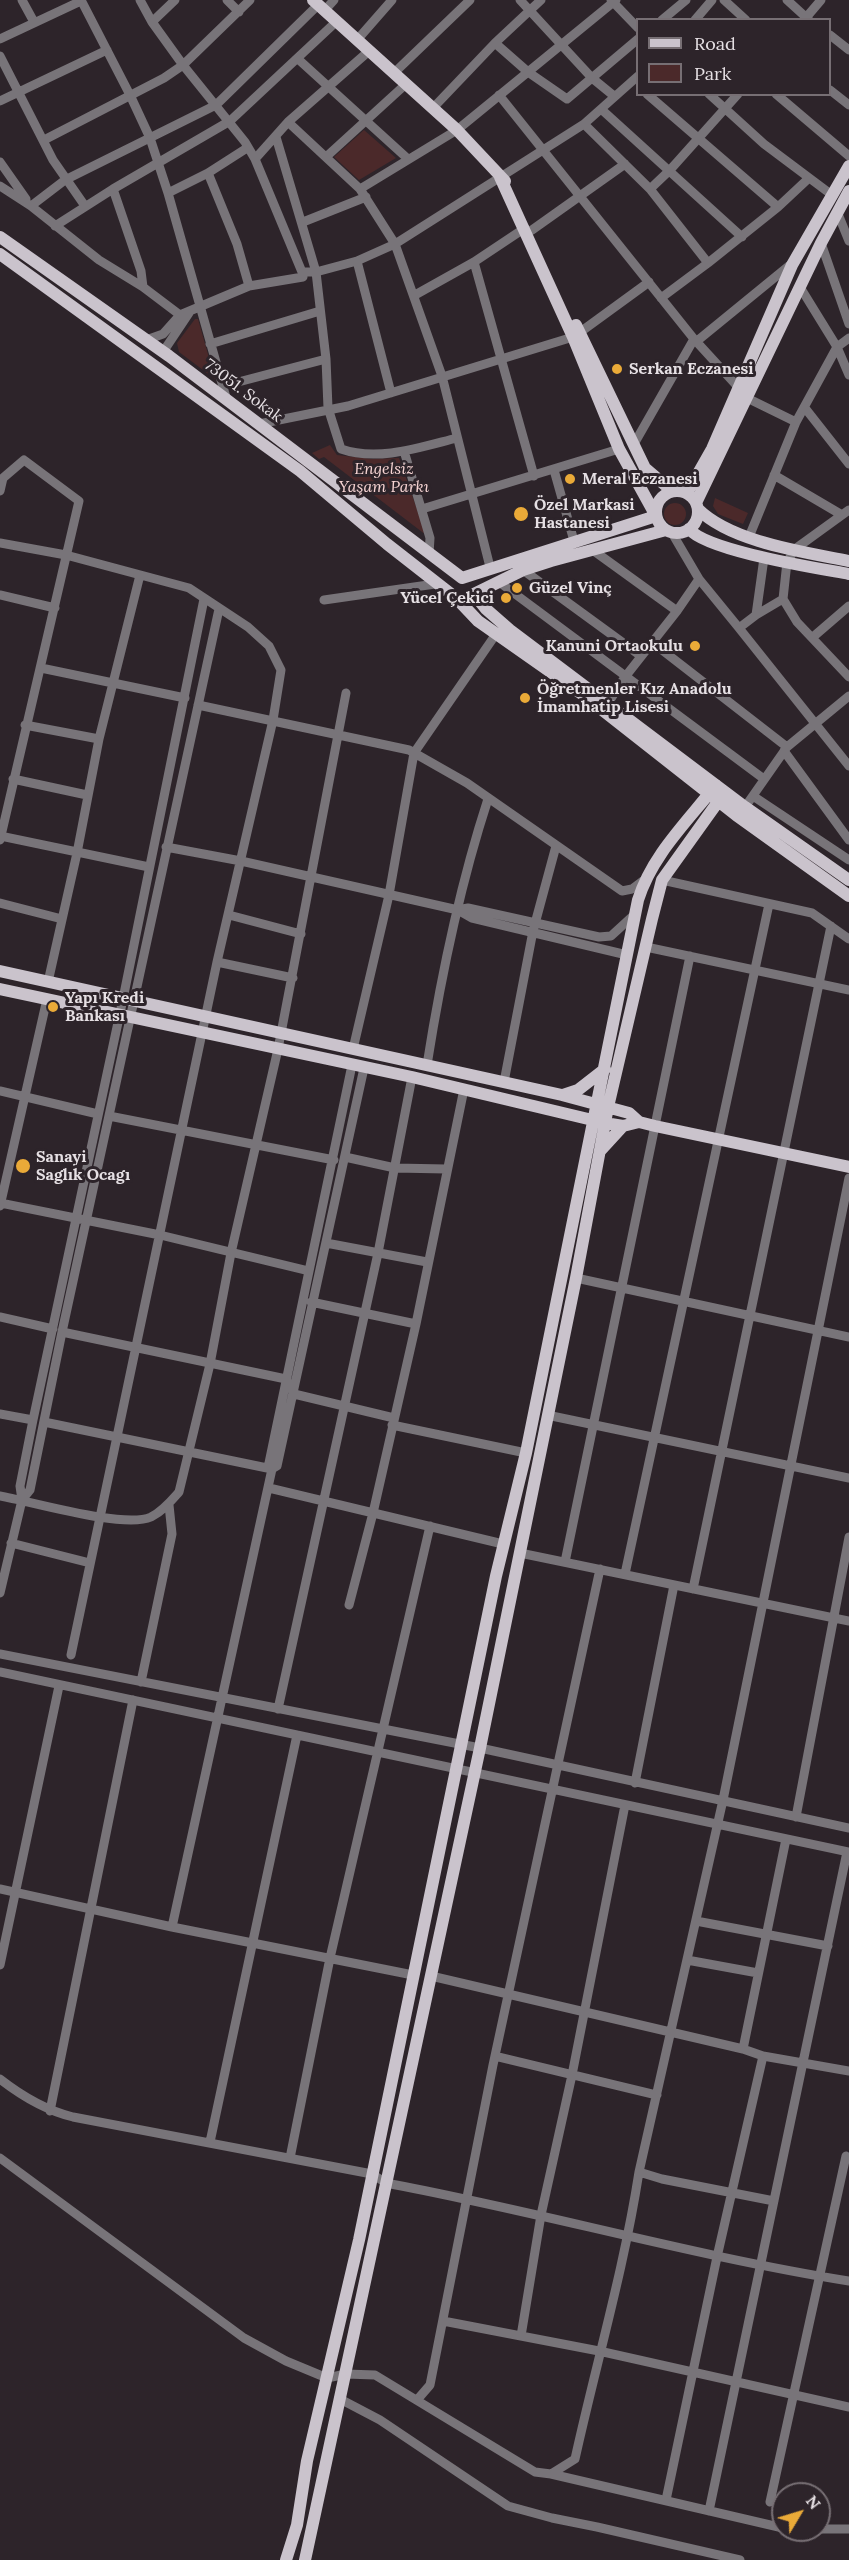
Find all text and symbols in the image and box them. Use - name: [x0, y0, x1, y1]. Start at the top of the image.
- legend: [636, 18, 831, 96]
- text: Road: [694, 32, 736, 55]
- text: Park: [694, 62, 731, 85]
- street label: 73051. Sokak: [200, 355, 286, 427]
- place label: Serkan Eczanesi: [629, 359, 754, 379]
- marker: Serkan Eczanesi: [610, 362, 624, 376]
- park label: Engelsiz Yaşam Parkı: [339, 459, 429, 497]
- place label: Meral Eczanesi: [582, 469, 698, 489]
- marker: Meral Eczanesi: [563, 472, 577, 486]
- place label: Özel Markasi Hastanesi: [534, 495, 634, 533]
- marker: Özel Markasi Hastanesi: [512, 505, 530, 523]
- place label: Güzel Vinç: [529, 578, 612, 598]
- marker: Güzel Vinç: [510, 581, 524, 595]
- place label: Yücel Çekici: [400, 588, 494, 608]
- marker: Yücel Çekici: [499, 591, 513, 605]
- place label: Kanuni Ortaokulu: [545, 636, 683, 656]
- marker: Kanuni Ortaokulu: [688, 639, 702, 653]
- place label: Öğretmenler Kız Anadolu İmamhatip Lisesi: [537, 679, 732, 717]
- marker: Öğretmenler Kız Anadolu İmamhatip Lisesi: [518, 691, 532, 705]
- place label: Yapı Kredi Bankası: [65, 988, 144, 1026]
- marker: Yapı Kredi Bankası: [46, 1000, 60, 1014]
- place label: Sanayi Saglık Ocagı: [36, 1147, 130, 1185]
- marker: Sanayi Saglık Ocagı: [14, 1157, 32, 1175]
- north arrow: [771, 2482, 831, 2542]
- text: N: [802, 2491, 825, 2513]

